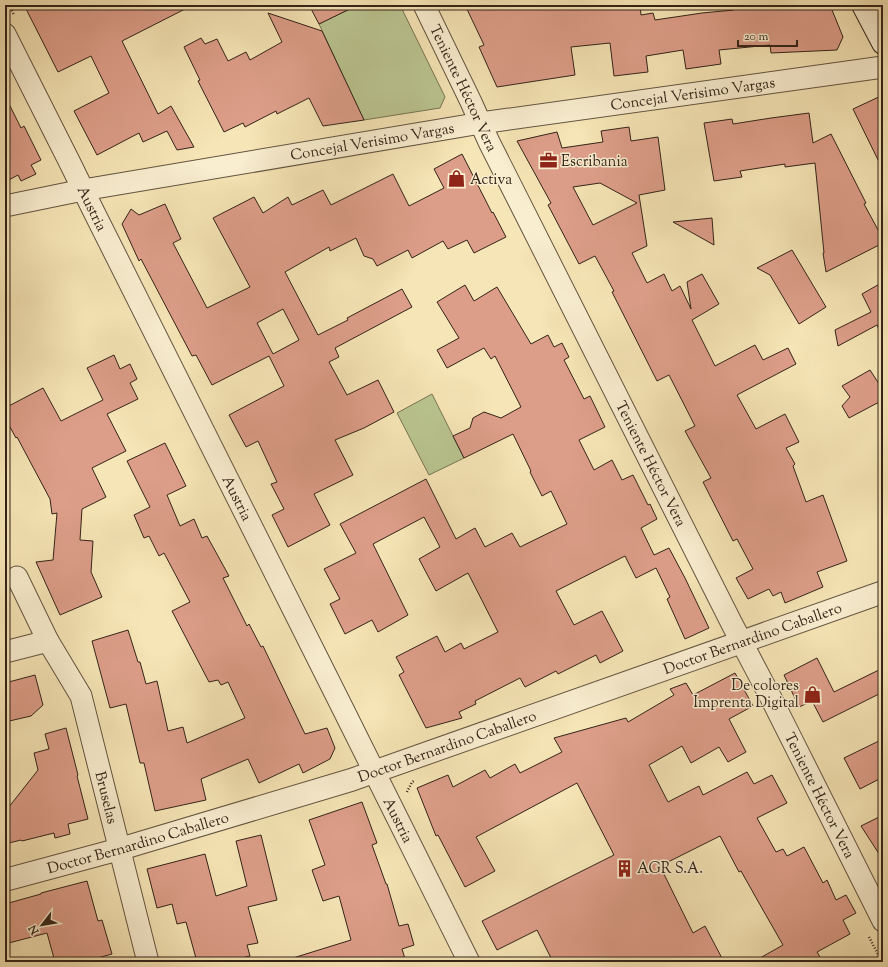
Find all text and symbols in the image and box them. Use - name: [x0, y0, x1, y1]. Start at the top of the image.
- street label: Teniente Héctor Vera: [423, 22, 501, 156]
- scale bar: [738, 22, 797, 48]
- text: 20 m: [744, 28, 769, 46]
- street label: Concejal Verisimo Vargas: [609, 73, 777, 117]
- street label: Concejal Verisimo Vargas: [289, 119, 456, 167]
- office icon: Escribania: [538, 151, 558, 171]
- place label: Escribania: [561, 152, 628, 173]
- shop icon: Activa: [447, 169, 467, 189]
- place label: Activa: [470, 170, 512, 191]
- street label: Austria: [71, 183, 111, 235]
- street label: Teniente Héctor Vera: [609, 398, 690, 531]
- street label: Austria: [216, 473, 256, 525]
- street label: Doctor Bernardino Caballero: [661, 598, 845, 681]
- place label: De colores Imprenta Digital: [693, 676, 799, 714]
- shop icon: De colores Imprenta Digital: [802, 684, 822, 704]
- street label: Doctor Bernardino Caballero: [355, 706, 540, 789]
- street label: Teniente Héctor Vera: [778, 729, 859, 863]
- street label: Bruselas: [88, 769, 122, 827]
- street label: Austria: [377, 795, 417, 847]
- street label: Doctor Bernardino Caballero: [45, 808, 232, 880]
- building icon: AGR S.A.: [614, 858, 634, 878]
- place label: AGR S.A.: [637, 859, 703, 880]
- north arrow: [22, 905, 62, 945]
- text: N: [25, 922, 44, 938]

